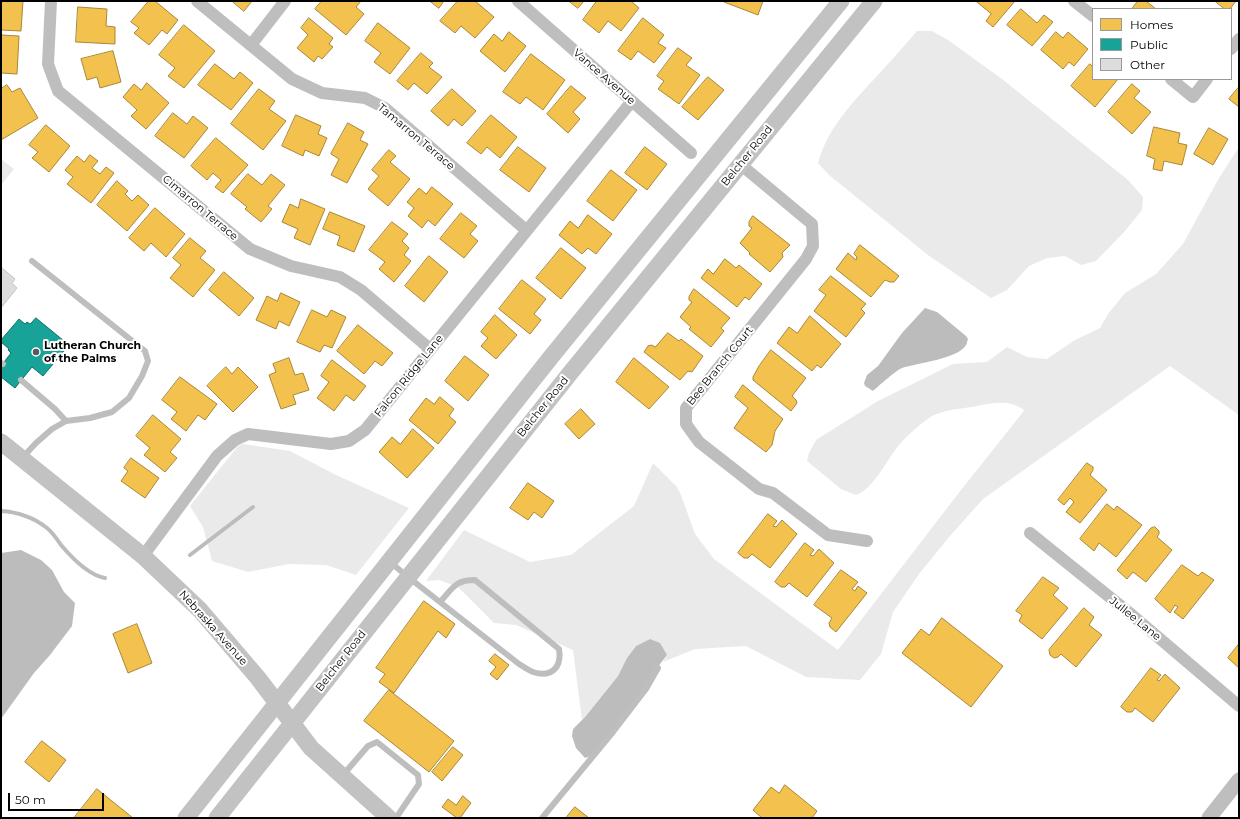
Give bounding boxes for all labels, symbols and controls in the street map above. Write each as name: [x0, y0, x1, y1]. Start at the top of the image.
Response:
legend: [1092, 8, 1232, 80]
text: Homes: [1130, 17, 1173, 32]
text: Public: [1130, 37, 1168, 52]
street label: Vance Avenue: [570, 46, 638, 108]
text: Other: [1130, 57, 1165, 72]
street label: Tamarron Terrace: [375, 101, 457, 173]
street label: Belcher Road: [719, 123, 775, 189]
street label: Cimarron Terrace: [160, 173, 240, 243]
street label: Bee Branch Court: [684, 324, 756, 408]
street label: Falcon Ridge Lane: [372, 332, 446, 420]
place label: Lutheran Church of the Palms: [44, 339, 141, 365]
marker: Lutheran Church of the Palms: [31, 347, 41, 357]
street label: Belcher Road: [515, 374, 571, 440]
street label: Nebraska Avenue: [176, 588, 250, 668]
street label: Jullee Lane: [1107, 594, 1163, 644]
street label: Belcher Road: [313, 628, 369, 694]
scale bar: [10, 785, 106, 811]
text: 50 m: [15, 792, 46, 807]

